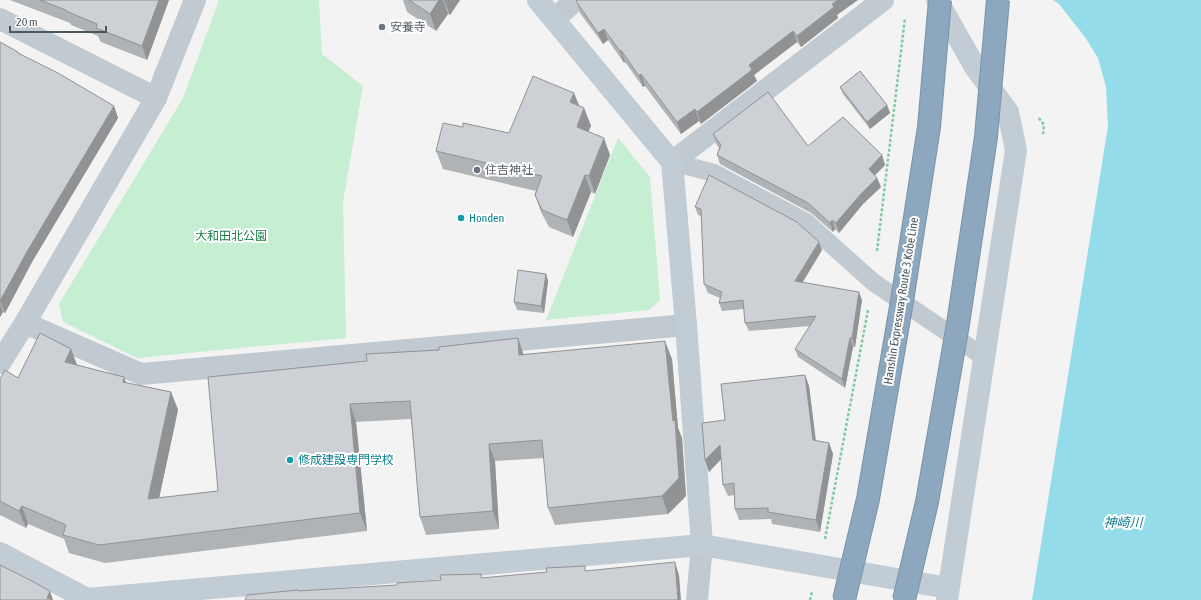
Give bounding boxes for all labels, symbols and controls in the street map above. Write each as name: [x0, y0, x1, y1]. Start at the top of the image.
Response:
scale bar: [10, 8, 106, 34]
text: 20 m: [16, 15, 38, 29]
place label: 安養寺: [390, 20, 426, 34]
marker: 安養寺: [377, 22, 387, 32]
place label: 住吉神社: [485, 163, 533, 177]
marker: 住吉神社: [472, 165, 482, 175]
place label: Honden: [469, 211, 504, 225]
marker: Honden: [456, 213, 466, 223]
street label: Hanshin Expressway Route 3 Kobe Line: [881, 217, 921, 385]
park label: 大和田北公園: [195, 229, 267, 243]
place label: 修成建設専門学校: [298, 453, 394, 467]
marker: 修成建設専門学校: [285, 455, 295, 465]
water label: 神崎川: [1103, 515, 1144, 530]

